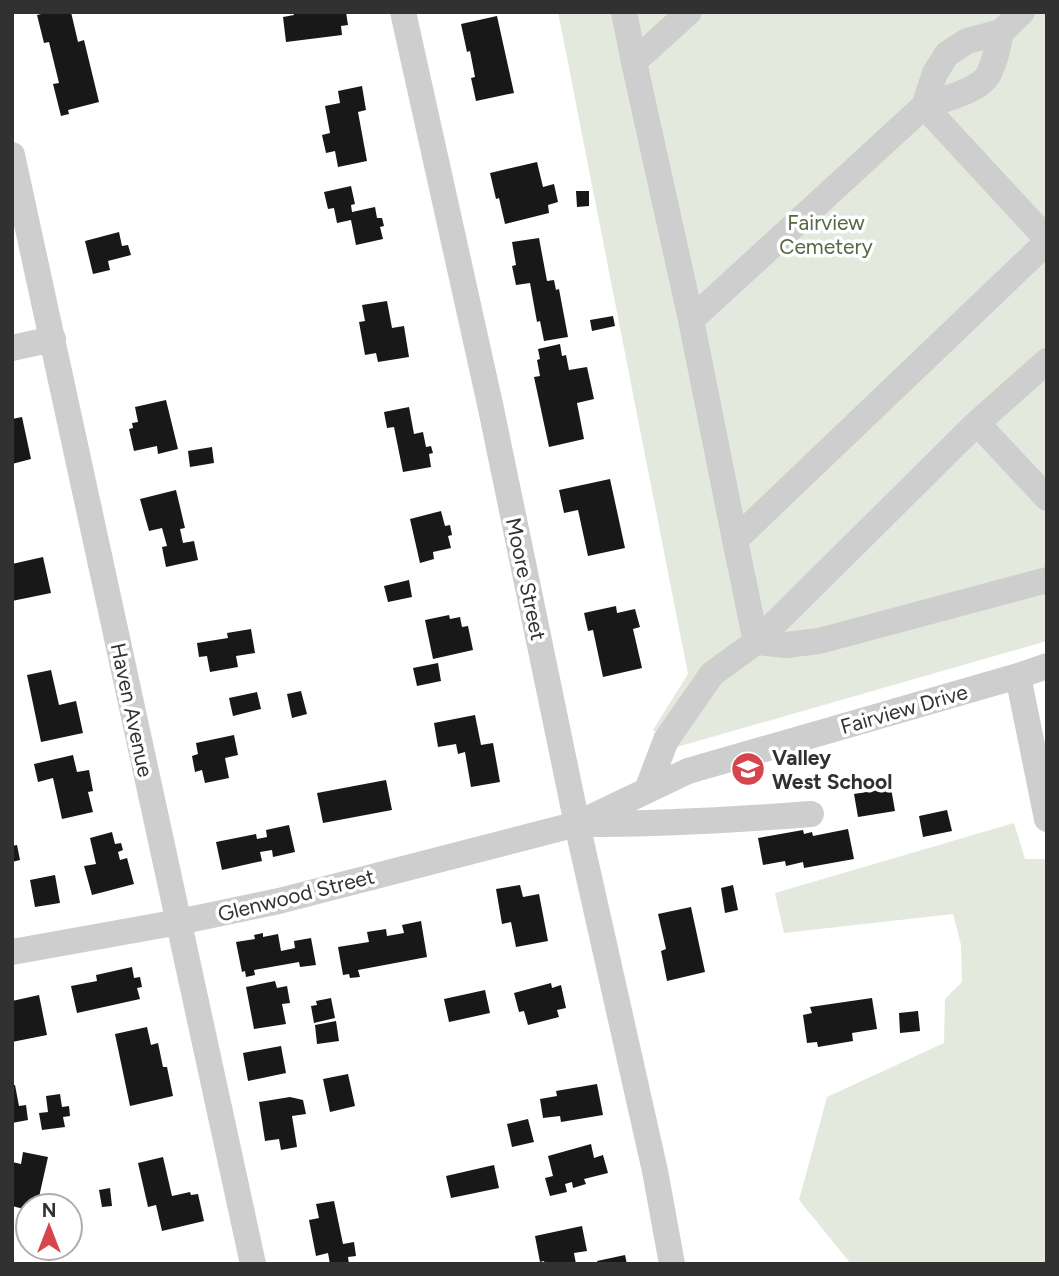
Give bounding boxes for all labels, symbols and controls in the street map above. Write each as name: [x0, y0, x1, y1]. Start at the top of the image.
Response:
park label: Fairview Cemetery: [779, 210, 873, 259]
street label: Moore Street: [501, 515, 551, 643]
street label: Haven Avenue: [106, 641, 158, 779]
street label: Fairview Drive: [838, 679, 970, 739]
place label: Valley West School: [772, 745, 892, 794]
school or university icon: Valley West School: [729, 750, 767, 788]
street label: Glenwood Street: [215, 863, 377, 927]
north arrow: [14, 1192, 84, 1262]
text: N: [42, 1199, 56, 1222]

